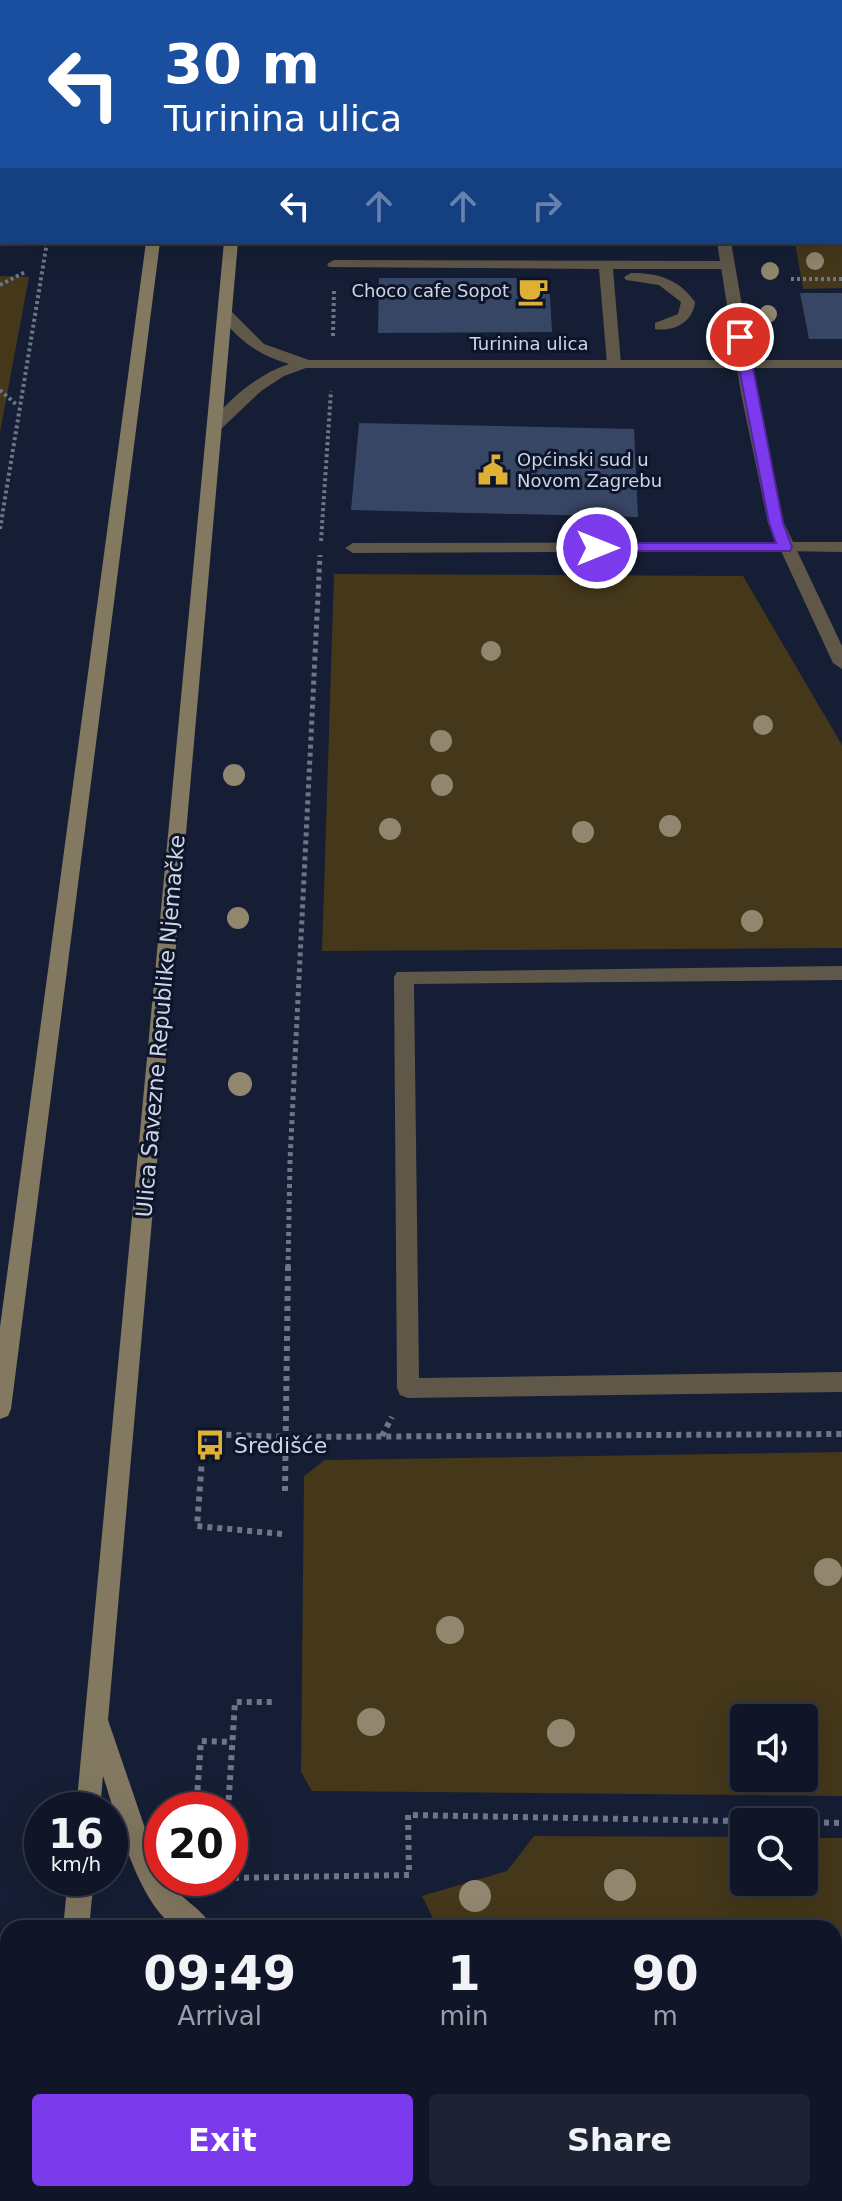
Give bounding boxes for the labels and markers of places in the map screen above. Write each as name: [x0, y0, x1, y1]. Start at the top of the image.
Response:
cafe icon: Choco cafe Sopot: [516, 274, 550, 308]
place label: Choco cafe Sopot: [351, 280, 509, 301]
pin: [706, 303, 774, 371]
place label: Općinski sud u Novom Zagrebu: [517, 449, 662, 491]
public building icon: Općinski sud u Novom Zagrebu: [476, 453, 510, 487]
bus stop icon: Središće: [193, 1428, 227, 1462]
place label: Središće: [234, 1433, 327, 1458]

